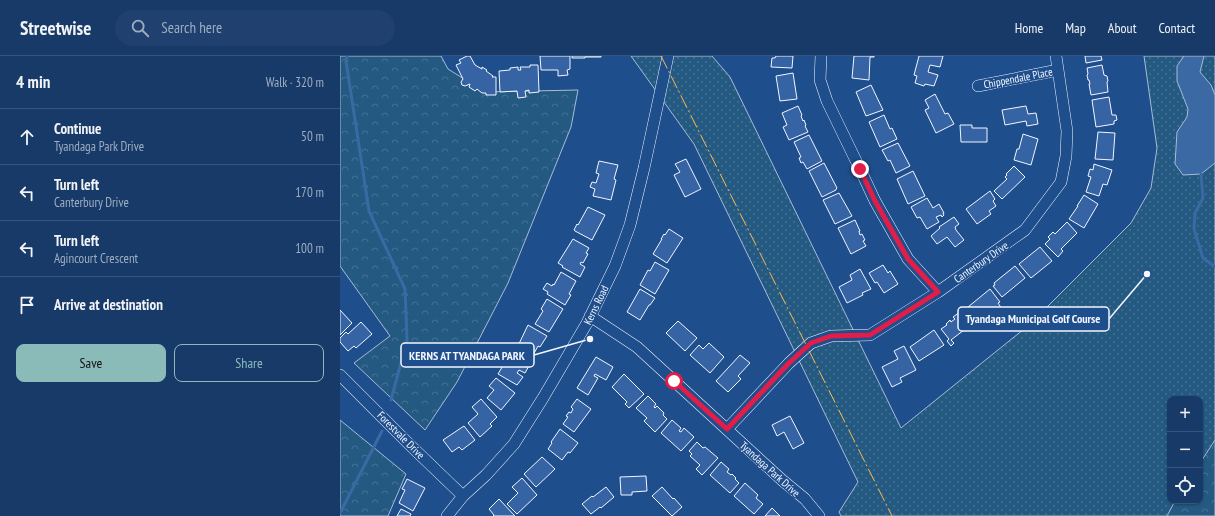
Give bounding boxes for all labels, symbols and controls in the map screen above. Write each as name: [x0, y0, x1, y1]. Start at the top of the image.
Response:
search box: [115, 10, 395, 46]
text: Streetwise: [20, 16, 91, 40]
icon: search: [129, 17, 151, 39]
text: Search here: [161, 18, 222, 37]
text: Home: [1015, 19, 1043, 37]
text: Map: [1065, 19, 1086, 37]
text: About: [1108, 19, 1137, 37]
text: Contact: [1159, 19, 1195, 37]
street label: Chippendale Place: [982, 64, 1054, 92]
text: 4 min: [16, 71, 50, 93]
text: Walk · 320 m: [266, 74, 324, 91]
text: Continue: [54, 119, 101, 138]
icon: ahead: [16, 126, 38, 148]
text: 50 m: [301, 128, 324, 145]
text: Tyandaga Park Drive: [54, 138, 144, 155]
route end: [851, 160, 869, 178]
text: Turn left: [54, 175, 99, 194]
icon: left: [16, 182, 38, 204]
text: 170 m: [295, 184, 324, 201]
text: Canterbury Drive: [54, 194, 129, 211]
text: Turn left: [54, 231, 99, 250]
icon: left: [16, 238, 38, 260]
street label: Canterbury Drive: [951, 238, 1011, 286]
text: 100 m: [295, 240, 324, 257]
text: Agincourt Crescent: [54, 250, 138, 267]
street label: Kerns Road: [580, 283, 612, 327]
icon: arrive: [16, 294, 38, 316]
text: Arrive at destination: [54, 295, 163, 314]
callout: Tyandaga Municipal Golf Course: [958, 307, 1109, 331]
text: Tyandaga Municipal Golf Course: [966, 311, 1100, 326]
callout: KERNS AT TYANDAGA PARK: [401, 343, 534, 367]
button: Save: [16, 344, 166, 382]
button: Share: [174, 344, 324, 382]
text: KERNS AT TYANDAGA PARK: [409, 348, 526, 363]
route start: [665, 372, 683, 390]
map controls: [1167, 396, 1203, 504]
button: +: [1167, 396, 1203, 432]
street label: Forestvale Drive: [374, 408, 428, 462]
button: −: [1167, 432, 1203, 468]
street label: Tyandaga Park Drive: [737, 438, 803, 500]
button: locate: [1167, 468, 1203, 504]

